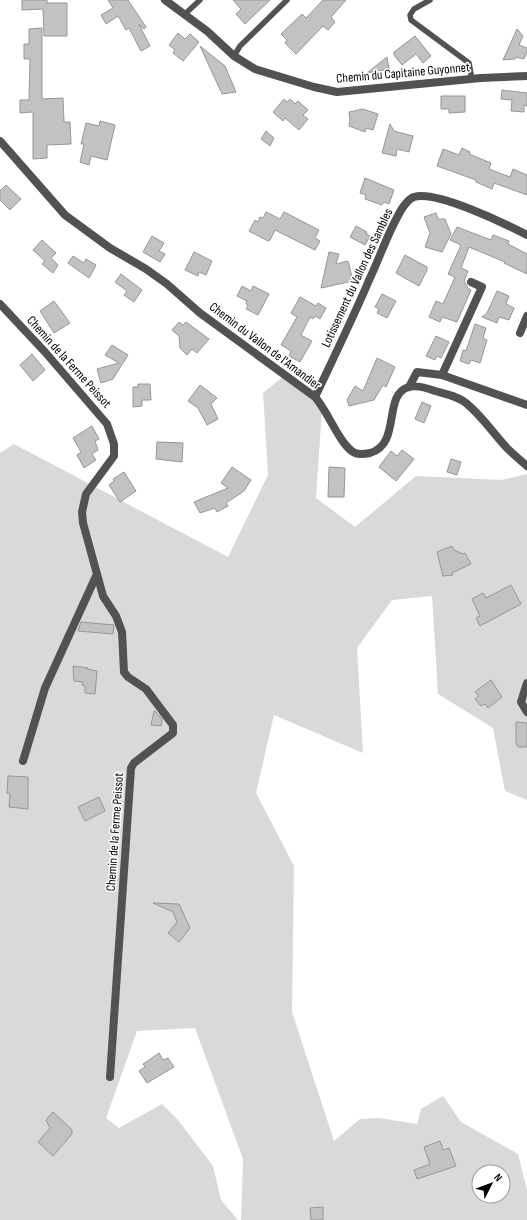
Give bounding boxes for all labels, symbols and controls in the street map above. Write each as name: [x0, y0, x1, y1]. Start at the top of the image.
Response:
street label: Chemin du Capitaine Guyonnet: [336, 59, 470, 87]
street label: Lotissement du Vallon des Sambles: [318, 206, 396, 350]
street label: Chemin du Vallon de l'Amandier: [206, 299, 324, 393]
street label: Chemin de la Ferme Peissot: [23, 313, 115, 411]
street label: Chemin de la Ferme Peissot: [103, 772, 127, 892]
north arrow: [471, 1164, 511, 1204]
text: N: [491, 1171, 505, 1184]

